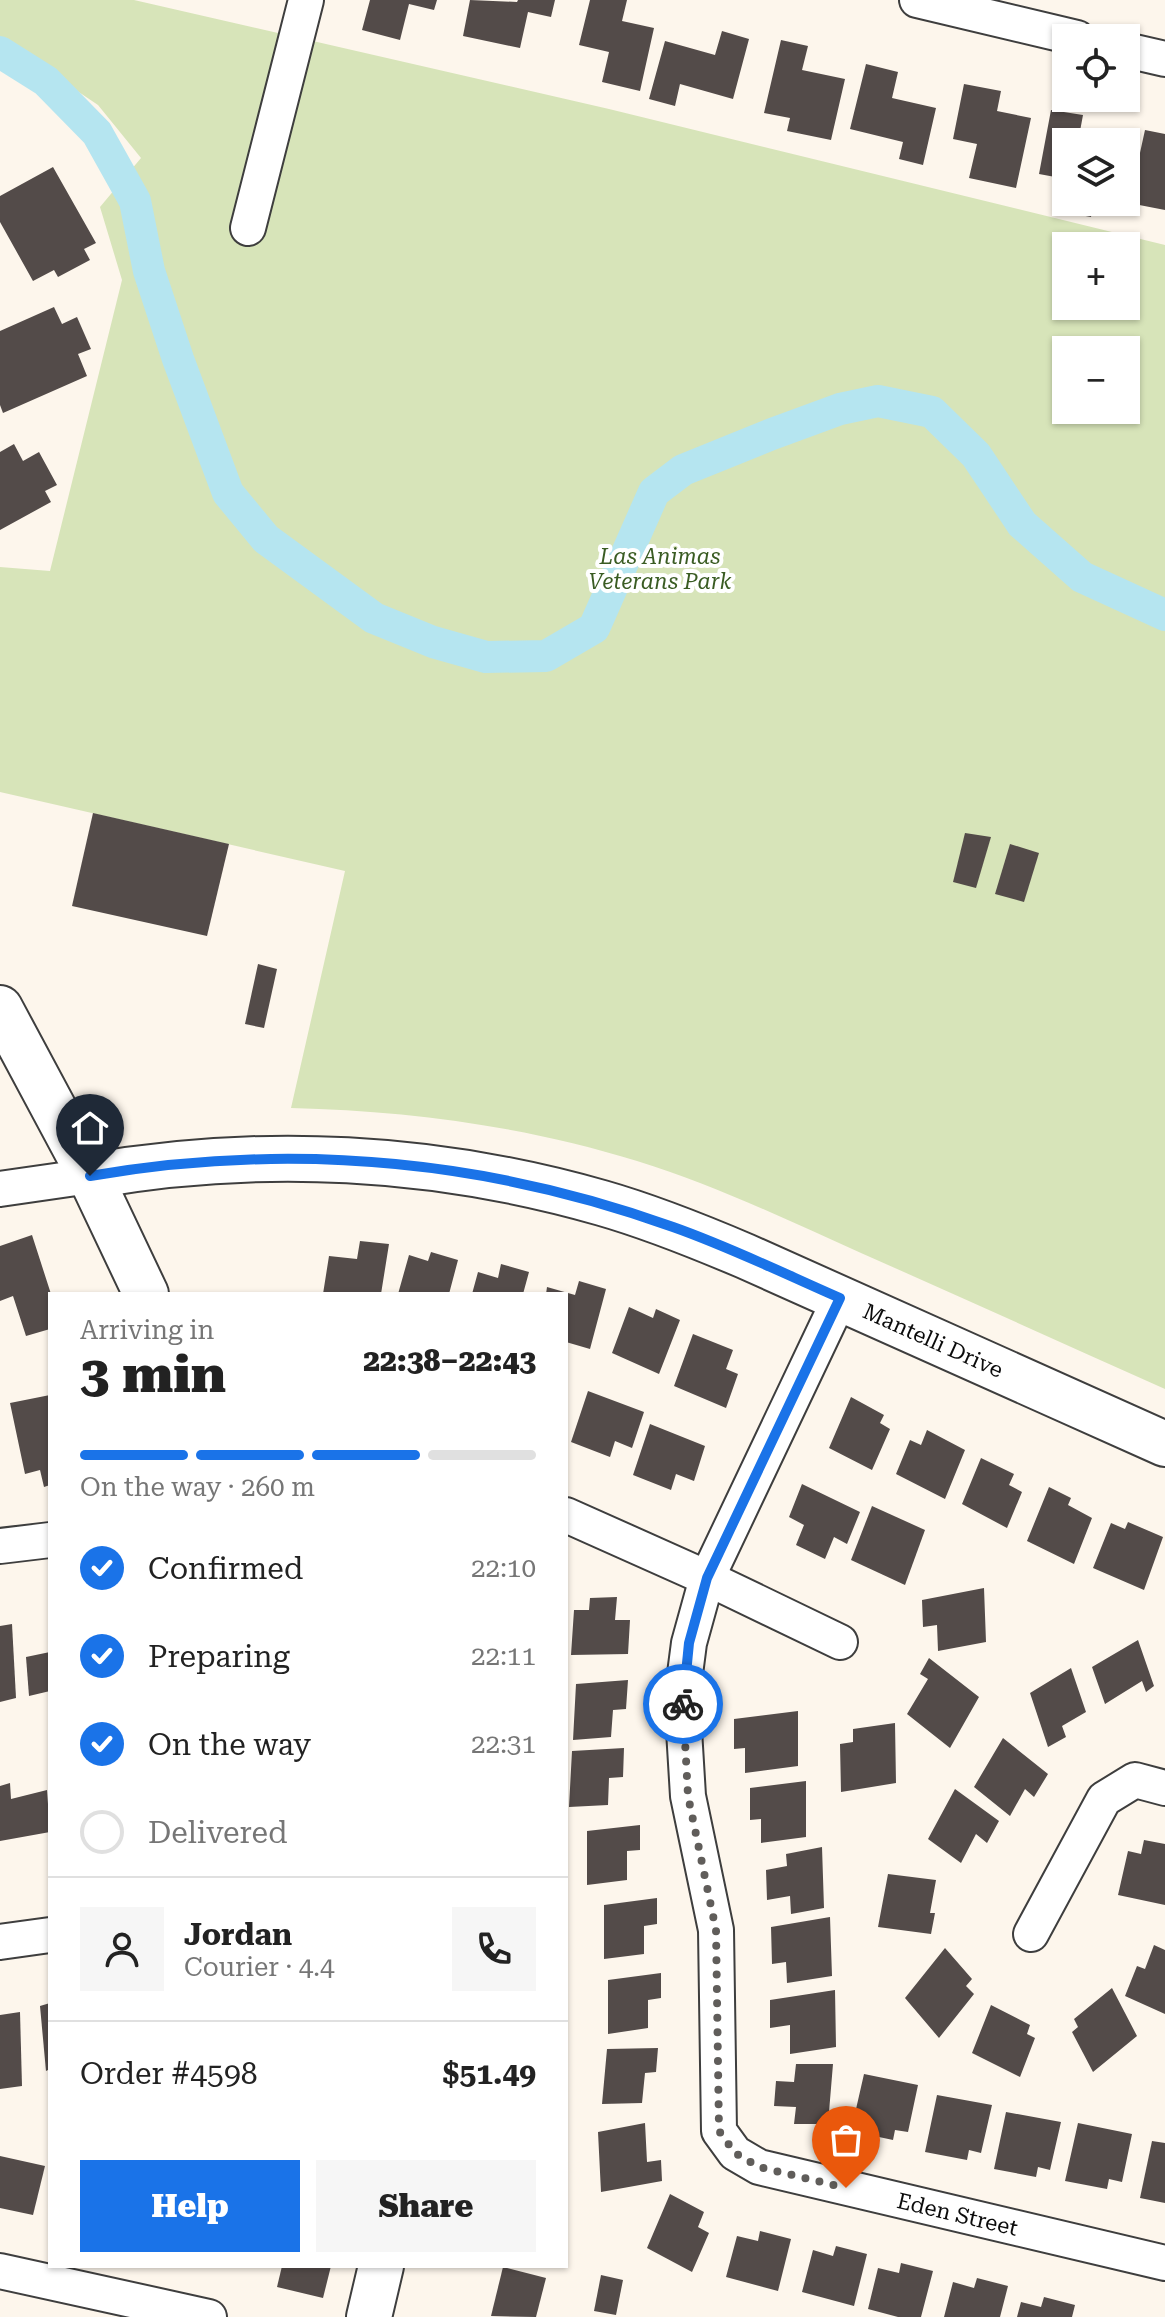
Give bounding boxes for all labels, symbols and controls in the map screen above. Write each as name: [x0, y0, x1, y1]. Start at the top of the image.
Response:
map controls: [1052, 24, 1140, 424]
button: locate: [1052, 24, 1140, 112]
button: layers: [1052, 128, 1140, 216]
button: +: [1052, 232, 1140, 320]
button: −: [1052, 336, 1140, 424]
park label: Las Animas Veterans Park: [589, 544, 732, 594]
pin: [56, 1094, 124, 1176]
icon: home: [68, 1106, 112, 1150]
street label: Mantelli Drive: [859, 1298, 1007, 1382]
text: Arriving in: [80, 1315, 214, 1345]
text: 22:38–22:43: [363, 1343, 536, 1378]
text: 3 min: [80, 1344, 226, 1405]
text: On the way · 260 m: [80, 1472, 315, 1502]
icon: check: [80, 1546, 124, 1590]
text: Confirmed: [148, 1551, 303, 1586]
text: 22:10: [471, 1553, 536, 1583]
icon: check: [80, 1634, 124, 1678]
text: Preparing: [148, 1639, 290, 1674]
text: 22:11: [471, 1641, 536, 1671]
courier: [643, 1664, 723, 1744]
icon: bike: [661, 1682, 705, 1726]
icon: check: [80, 1722, 124, 1766]
text: On the way: [148, 1727, 311, 1762]
text: 22:31: [471, 1729, 536, 1759]
text: Delivered: [148, 1815, 287, 1850]
button: person: [80, 1907, 164, 1991]
button: phone: [452, 1907, 536, 1991]
text: Jordan: [184, 1917, 292, 1952]
text: Courier · 4.4: [184, 1952, 334, 1982]
text: Order #4598: [80, 2056, 258, 2091]
text: $51.49: [443, 2056, 536, 2091]
pin: [812, 2106, 880, 2188]
icon: bag: [824, 2118, 868, 2162]
button: Help: [80, 2160, 300, 2252]
button: Share: [316, 2160, 536, 2252]
street label: Eden Street: [895, 2188, 1020, 2240]

